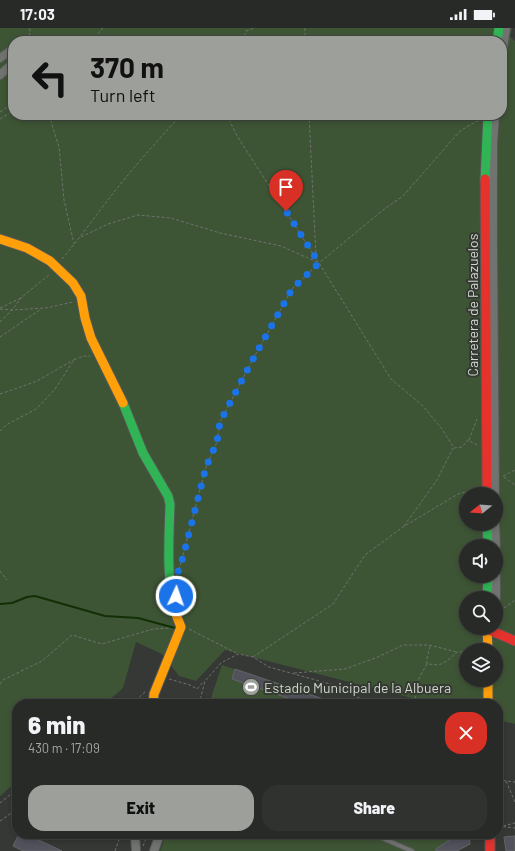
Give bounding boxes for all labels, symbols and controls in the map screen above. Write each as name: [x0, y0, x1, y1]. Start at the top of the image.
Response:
text: 17:03: [20, 5, 55, 23]
text: 370 m: [90, 50, 164, 84]
icon: left: [24, 52, 76, 104]
text: Turn left: [90, 84, 156, 106]
pin: [269, 170, 303, 211]
icon: arrive: [275, 176, 297, 198]
street label: Carretera de Palazuelos: [464, 233, 481, 376]
north arrow: [459, 487, 503, 531]
map controls: [459, 487, 503, 687]
button: sound: [459, 539, 503, 583]
position arrow: [155, 575, 197, 617]
button: search: [459, 591, 503, 635]
button: layers: [459, 643, 503, 687]
sports icon: Estadio Municipal de la Albuera: [241, 677, 261, 697]
place label: Estadio Municipal de la Albuera: [264, 679, 451, 696]
text: 6 min: [28, 710, 85, 739]
button: close: [445, 712, 487, 754]
text: 430 m · 17:09: [28, 740, 100, 756]
button: Exit: [28, 785, 254, 831]
button: Share: [262, 785, 487, 831]

